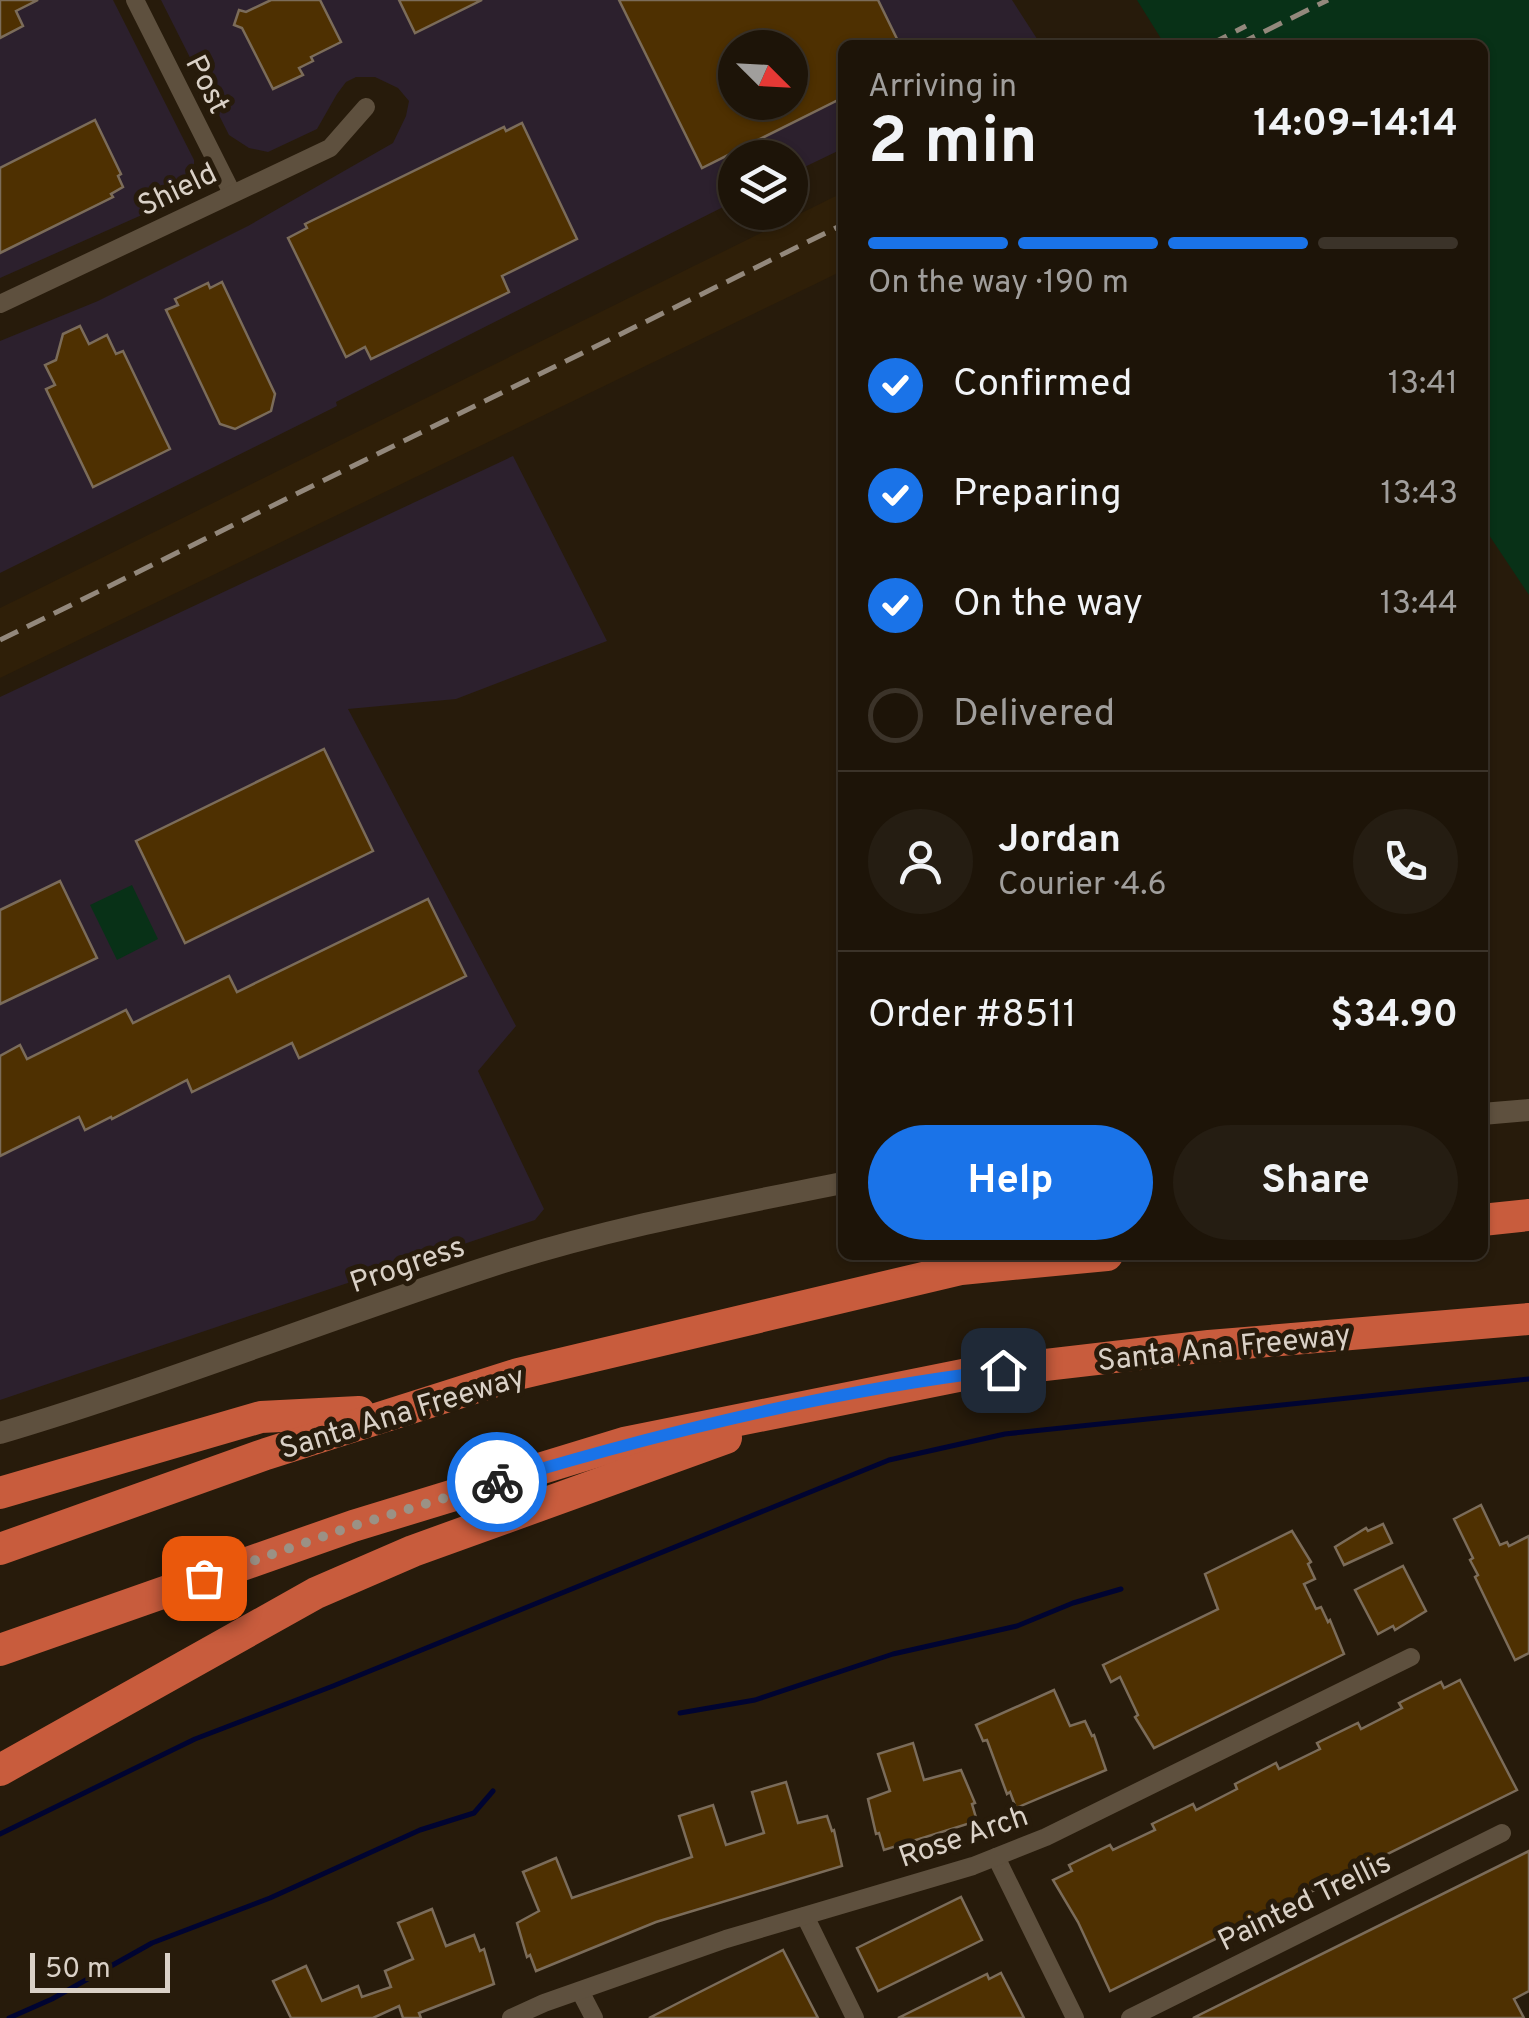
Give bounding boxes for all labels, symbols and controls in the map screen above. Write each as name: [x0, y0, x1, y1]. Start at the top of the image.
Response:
north arrow: [718, 30, 808, 120]
map controls: [718, 30, 808, 230]
street label: Post: [176, 50, 236, 121]
text: Arriving in: [868, 68, 1017, 108]
text: 14:09–14:14: [1253, 101, 1458, 150]
text: 2 min: [868, 104, 1038, 186]
button: layers: [718, 140, 808, 230]
street label: Shield: [133, 156, 224, 226]
text: On the way · 190 m: [868, 264, 1129, 304]
icon: check: [868, 358, 923, 413]
text: Confirmed: [953, 361, 1132, 410]
text: 13:41: [1388, 365, 1458, 405]
icon: check: [868, 468, 923, 523]
text: Preparing: [953, 471, 1122, 520]
text: 13:43: [1380, 475, 1458, 515]
icon: check: [868, 578, 923, 633]
text: On the way: [953, 581, 1143, 630]
text: 13:44: [1380, 585, 1458, 625]
text: Delivered: [953, 691, 1115, 740]
button: person: [868, 809, 973, 914]
button: phone: [1353, 809, 1458, 914]
text: Jordan: [998, 817, 1121, 866]
text: Courier · 4.6: [998, 866, 1167, 906]
text: Order #8511: [868, 992, 1077, 1041]
text: $34.90: [1330, 992, 1458, 1041]
button: Help: [868, 1125, 1153, 1240]
button: Share: [1173, 1125, 1458, 1240]
street label: Progress: [346, 1229, 470, 1303]
street label: Santa Ana Freeway: [1096, 1318, 1353, 1381]
pin: [961, 1328, 1046, 1413]
icon: home: [976, 1343, 1031, 1398]
street label: Santa Ana Freeway: [276, 1360, 530, 1469]
courier: [447, 1432, 547, 1532]
icon: bike: [470, 1455, 525, 1510]
pin: [162, 1536, 247, 1621]
icon: bag: [177, 1551, 232, 1606]
street label: Rose Arch: [894, 1799, 1033, 1878]
street label: Painted Trellis: [1213, 1845, 1398, 1961]
scale bar: [30, 1948, 170, 1992]
text: 50 m: [45, 1952, 111, 1988]

